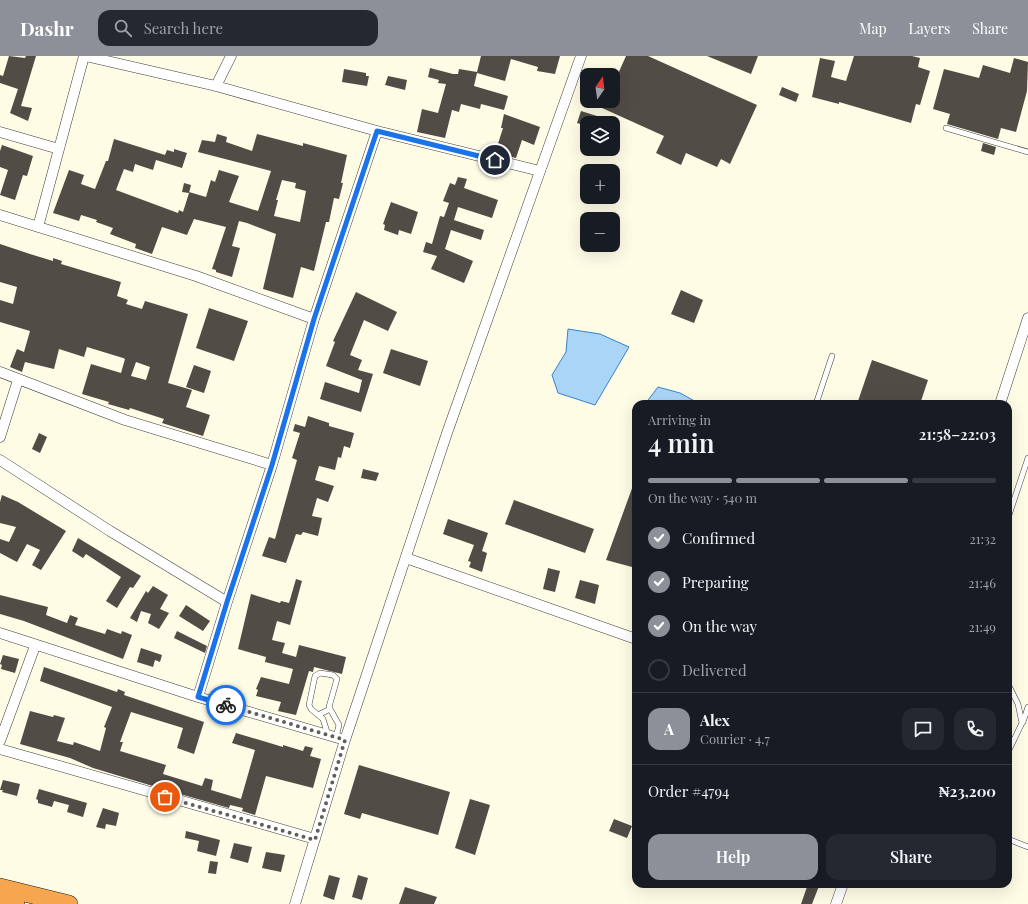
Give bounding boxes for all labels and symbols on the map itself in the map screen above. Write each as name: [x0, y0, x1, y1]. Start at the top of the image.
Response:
north arrow: [580, 68, 620, 108]
pin: [478, 143, 512, 177]
courier: [206, 685, 246, 725]
pin: [148, 780, 182, 814]

